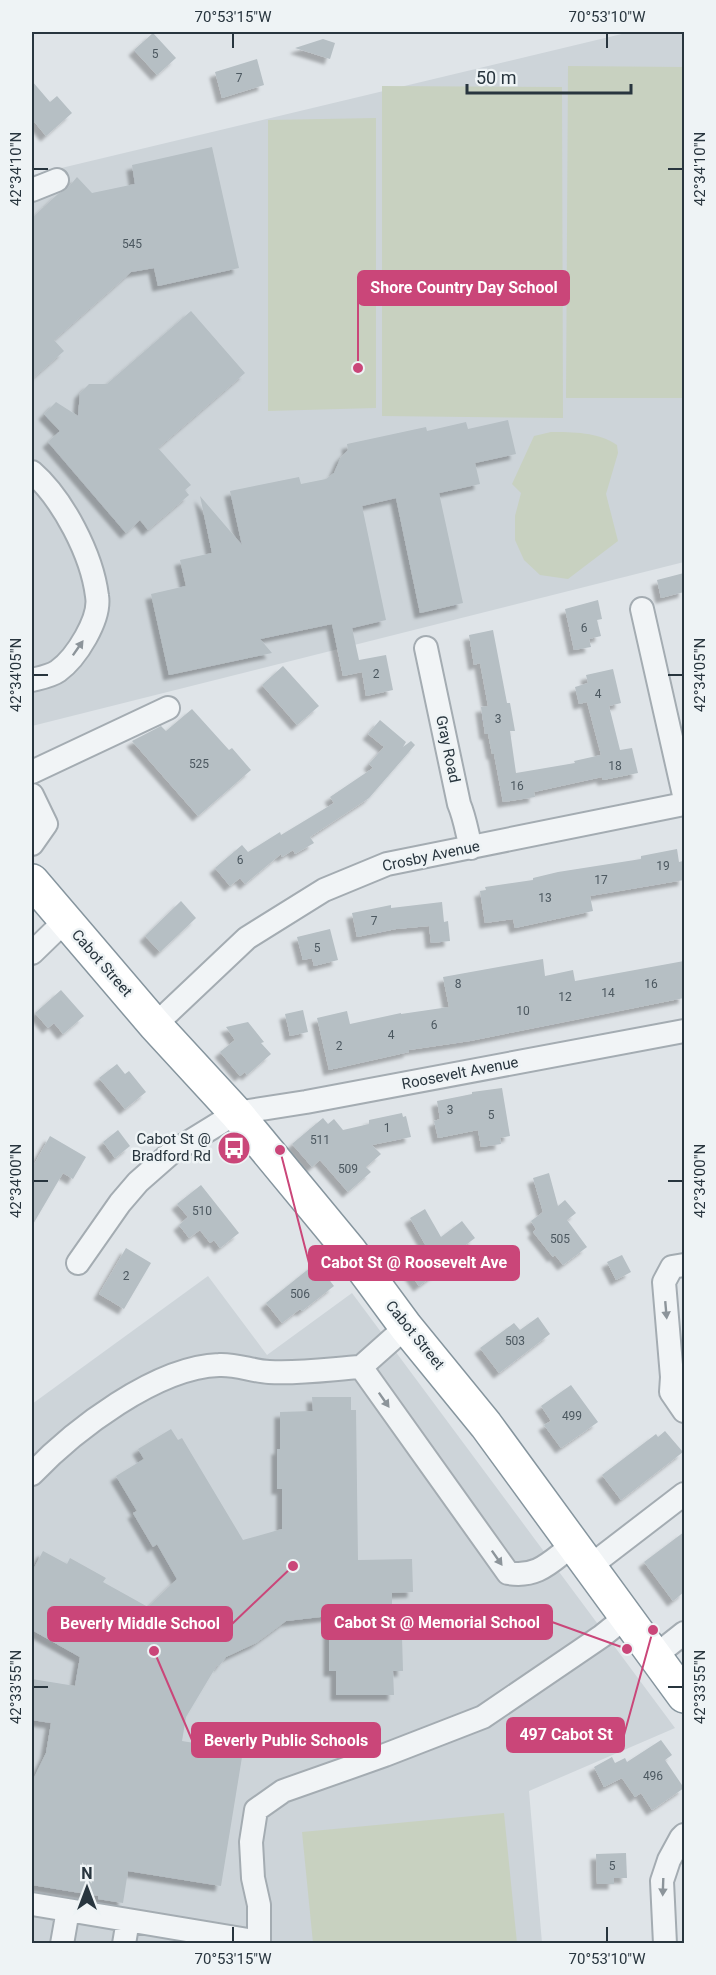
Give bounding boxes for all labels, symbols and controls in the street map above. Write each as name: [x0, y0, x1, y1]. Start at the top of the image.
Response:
text: 70°53'15"W: [195, 8, 271, 26]
text: 70°53'10"W: [569, 8, 645, 26]
house number: 5: [152, 47, 159, 61]
scale bar: [467, 57, 630, 95]
text: 50 m: [476, 67, 516, 88]
house number: 7: [236, 71, 243, 85]
text: 42°34'10"N: [7, 132, 25, 206]
text: 42°34'10"N: [691, 132, 709, 206]
house number: 545: [122, 237, 142, 251]
callout: Shore Country Day School: [358, 271, 569, 305]
text: Shore Country Day School: [370, 278, 558, 297]
house number: 6: [581, 621, 588, 635]
text: 42°34'05"N: [7, 638, 25, 712]
text: 42°34'05"N: [691, 638, 709, 712]
one-way arrow: [72, 641, 84, 657]
house number: 2: [373, 667, 380, 681]
house number: 4: [595, 687, 602, 701]
house number: 3: [495, 712, 501, 726]
street label: Gray Road: [432, 714, 464, 784]
house number: 525: [189, 757, 209, 771]
house number: 18: [608, 759, 622, 773]
house number: 16: [510, 779, 524, 793]
street label: Crosby Avenue: [381, 837, 481, 875]
house number: 6: [237, 853, 244, 867]
house number: 19: [656, 859, 670, 873]
house number: 17: [594, 873, 608, 887]
house number: 13: [538, 891, 552, 905]
house number: 7: [371, 914, 378, 928]
street label: Cabot Street: [68, 926, 136, 1000]
house number: 5: [314, 941, 321, 955]
house number: 8: [455, 977, 462, 991]
house number: 16: [644, 977, 658, 991]
house number: 14: [601, 986, 615, 1000]
house number: 12: [558, 990, 572, 1004]
house number: 10: [516, 1004, 530, 1018]
house number: 6: [431, 1018, 438, 1032]
house number: 4: [388, 1028, 395, 1042]
house number: 2: [336, 1039, 343, 1053]
street label: Roosevelt Avenue: [400, 1053, 520, 1093]
house number: 3: [447, 1103, 453, 1117]
house number: 5: [488, 1108, 495, 1122]
house number: 1: [384, 1121, 390, 1135]
place label: Cabot St @ Bradford Rd: [132, 1130, 211, 1165]
bus stop icon: Cabot St @ Bradford Rd: [216, 1130, 252, 1166]
house number: 511: [310, 1133, 330, 1147]
text: 42°34'00"N: [7, 1144, 25, 1218]
text: 42°34'00"N: [691, 1144, 709, 1218]
house number: 509: [338, 1162, 358, 1176]
house number: 510: [192, 1204, 212, 1218]
house number: 505: [550, 1232, 570, 1246]
callout: Cabot St @ Roosevelt Ave: [309, 1246, 519, 1280]
text: Cabot St @ Roosevelt Ave: [321, 1253, 508, 1272]
house number: 2: [123, 1269, 130, 1283]
house number: 506: [290, 1287, 310, 1301]
street label: Cabot Street: [382, 1297, 448, 1373]
one-way arrow: [661, 1301, 671, 1320]
house number: 503: [505, 1334, 525, 1348]
one-way arrow: [378, 1391, 390, 1407]
house number: 499: [562, 1409, 582, 1423]
one-way arrow: [491, 1550, 503, 1566]
callout: Cabot St @ Memorial School: [322, 1605, 552, 1639]
callout: Beverly Middle School: [48, 1607, 232, 1641]
text: Cabot St @ Memorial School: [334, 1613, 540, 1632]
text: Beverly Middle School: [60, 1614, 220, 1633]
text: 42°33'55"N: [7, 1650, 25, 1724]
text: 42°33'55"N: [691, 1650, 709, 1724]
callout: 497 Cabot St: [507, 1718, 624, 1752]
callout: Beverly Public Schools: [192, 1723, 380, 1757]
text: 497 Cabot St: [519, 1725, 613, 1744]
text: Beverly Public Schools: [204, 1731, 368, 1750]
house number: 496: [643, 1769, 663, 1783]
north arrow: [57, 1858, 117, 1918]
house number: 5: [609, 1859, 616, 1873]
text: N: [81, 1864, 93, 1883]
one-way arrow: [658, 1877, 668, 1896]
text: 70°53'15"W: [195, 1950, 271, 1968]
text: 70°53'10"W: [569, 1950, 645, 1968]

